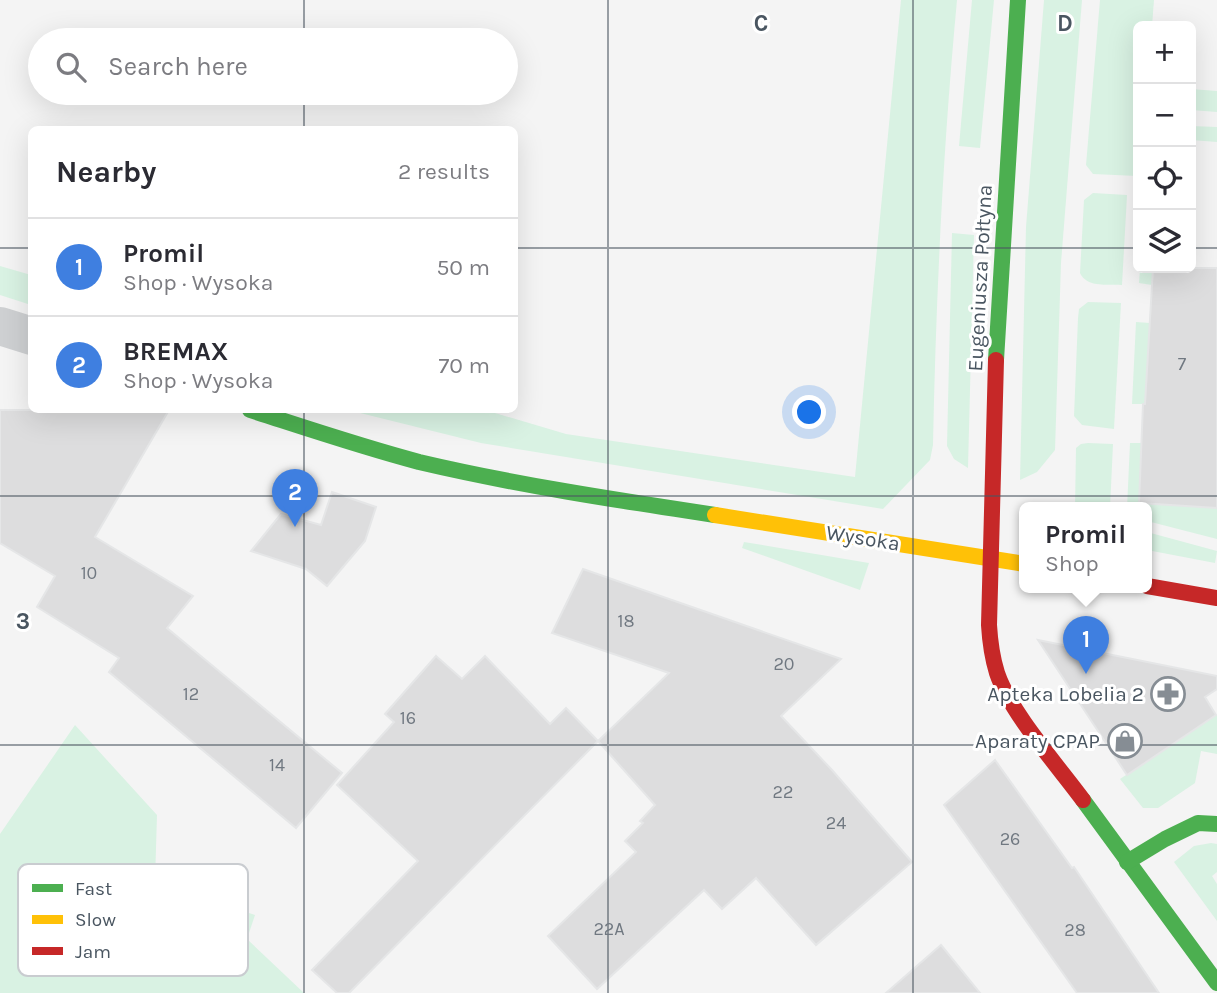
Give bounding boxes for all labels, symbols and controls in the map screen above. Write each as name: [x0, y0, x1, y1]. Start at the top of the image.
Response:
text: C: [754, 10, 768, 37]
text: D: [1057, 10, 1073, 37]
map controls: [1133, 21, 1196, 273]
button: +: [1133, 21, 1196, 84]
search box: [28, 28, 518, 105]
icon: search: [52, 48, 90, 86]
text: Search here: [108, 51, 248, 82]
button: −: [1133, 84, 1196, 147]
button: locate: [1133, 147, 1196, 210]
text: Nearby: [56, 154, 156, 190]
text: 2 results: [398, 158, 490, 185]
street label: Eugeniusza Połtyna: [963, 184, 997, 372]
button: layers: [1133, 210, 1196, 273]
text: Promil: [123, 238, 204, 269]
text: 1: [75, 254, 83, 281]
text: 50 m: [436, 254, 490, 281]
text: Shop · Wysoka: [123, 269, 273, 296]
text: BREMAX: [123, 336, 229, 367]
text: 2: [72, 352, 86, 379]
text: 70 m: [439, 352, 490, 379]
house number: 7: [1178, 353, 1187, 375]
text: Shop · Wysoka: [123, 367, 273, 394]
your location: [792, 395, 826, 429]
pin: 2: [272, 469, 318, 527]
popup: [1019, 502, 1152, 593]
text: Promil: [1045, 519, 1126, 550]
street label: Wysoka: [824, 520, 902, 556]
text: Shop: [1045, 550, 1099, 577]
house number: 10: [81, 562, 97, 584]
text: 3: [16, 608, 30, 635]
house number: 18: [617, 610, 635, 632]
pin: 1: [1063, 616, 1109, 674]
house number: 20: [773, 653, 795, 675]
pharmacy icon: Apteka Lobelia 2: [1149, 675, 1187, 713]
place label: Apteka Lobelia 2: [987, 682, 1144, 706]
house number: 12: [183, 683, 199, 705]
house number: 16: [400, 707, 416, 729]
shop icon: Aparaty CPAP: [1106, 722, 1144, 760]
place label: Aparaty CPAP: [975, 729, 1100, 753]
house number: 14: [269, 754, 285, 776]
house number: 22: [773, 781, 793, 803]
house number: 24: [826, 812, 846, 834]
house number: 26: [1000, 828, 1020, 850]
legend: [18, 864, 248, 976]
text: Fast: [75, 878, 112, 900]
text: Slow: [75, 909, 116, 931]
house number: 22A: [593, 918, 625, 940]
house number: 28: [1064, 919, 1086, 941]
text: Jam: [75, 941, 111, 963]

